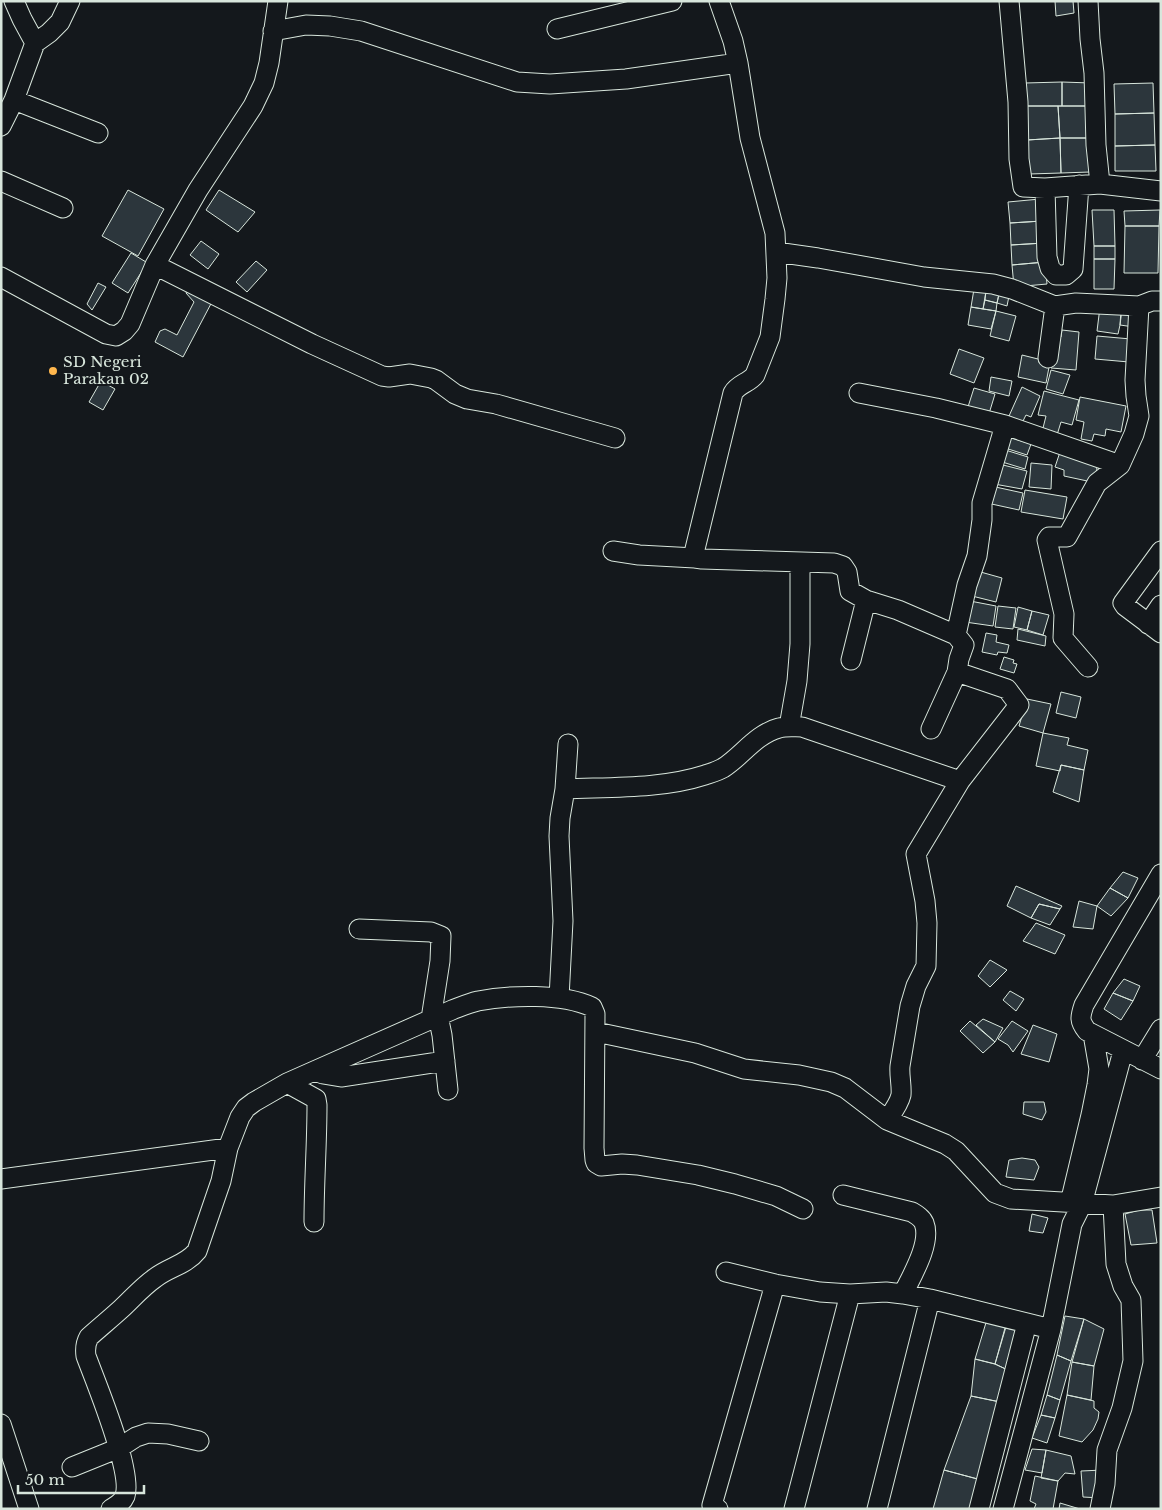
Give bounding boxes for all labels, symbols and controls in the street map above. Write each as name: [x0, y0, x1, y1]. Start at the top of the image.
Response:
place label: SD Negeri Parakan 02: [63, 352, 149, 388]
marker: SD Negeri Parakan 02: [47, 365, 59, 377]
scale bar: [18, 1462, 144, 1494]
text: 50 m: [25, 1470, 65, 1489]

